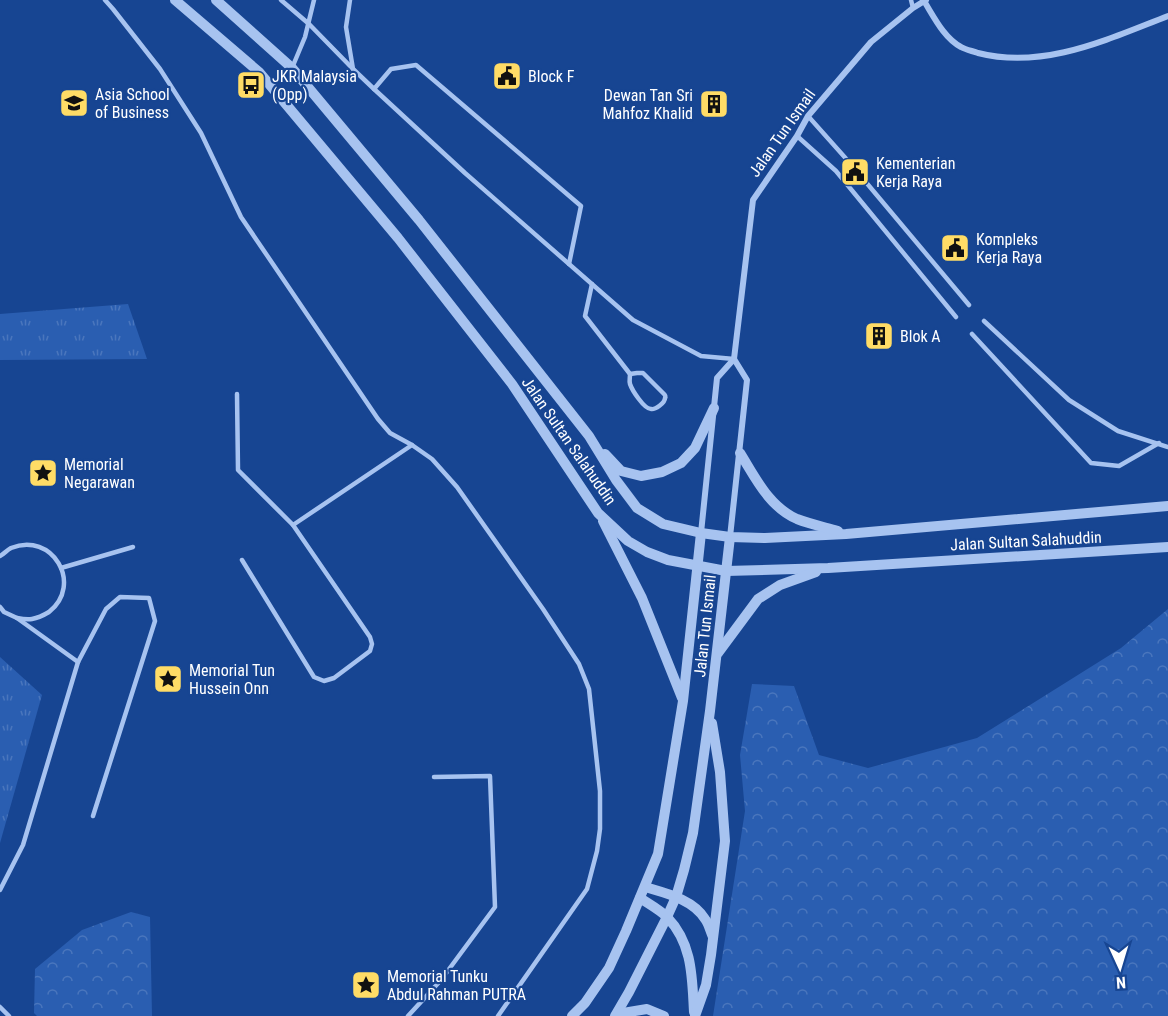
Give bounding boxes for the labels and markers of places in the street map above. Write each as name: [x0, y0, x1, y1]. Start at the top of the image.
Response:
public building icon: Block F: [491, 60, 523, 92]
place label: JKR Malaysia (Opp): [272, 67, 357, 104]
place label: Block F: [528, 67, 575, 86]
bus stop icon: JKR Malaysia (Opp): [235, 69, 267, 101]
place label: Asia School of Business: [95, 85, 170, 122]
place label: Dewan Tan Sri Mahfoz Khalid: [602, 86, 693, 123]
school or university icon: Asia School of Business: [58, 87, 90, 119]
building icon: Dewan Tan Sri Mahfoz Khalid: [698, 88, 730, 120]
place label: Kementerian Kerja Raya: [876, 154, 956, 191]
public building icon: Kementerian Kerja Raya: [839, 156, 871, 188]
place label: Kompleks Kerja Raya: [976, 230, 1042, 267]
public building icon: Kompleks Kerja Raya: [939, 232, 971, 264]
building icon: Blok A: [863, 320, 895, 352]
place label: Blok A: [900, 327, 941, 346]
place label: Memorial Negarawan: [64, 455, 135, 492]
place icon: Memorial Negarawan: [27, 457, 59, 489]
place label: Memorial Tun Hussein Onn: [189, 661, 275, 698]
place icon: Memorial Tun Hussein Onn: [152, 663, 184, 695]
place label: Memorial Tunku Abdul Rahman PUTRA: [387, 967, 526, 1004]
place icon: Memorial Tunku Abdul Rahman PUTRA: [350, 969, 382, 1001]

